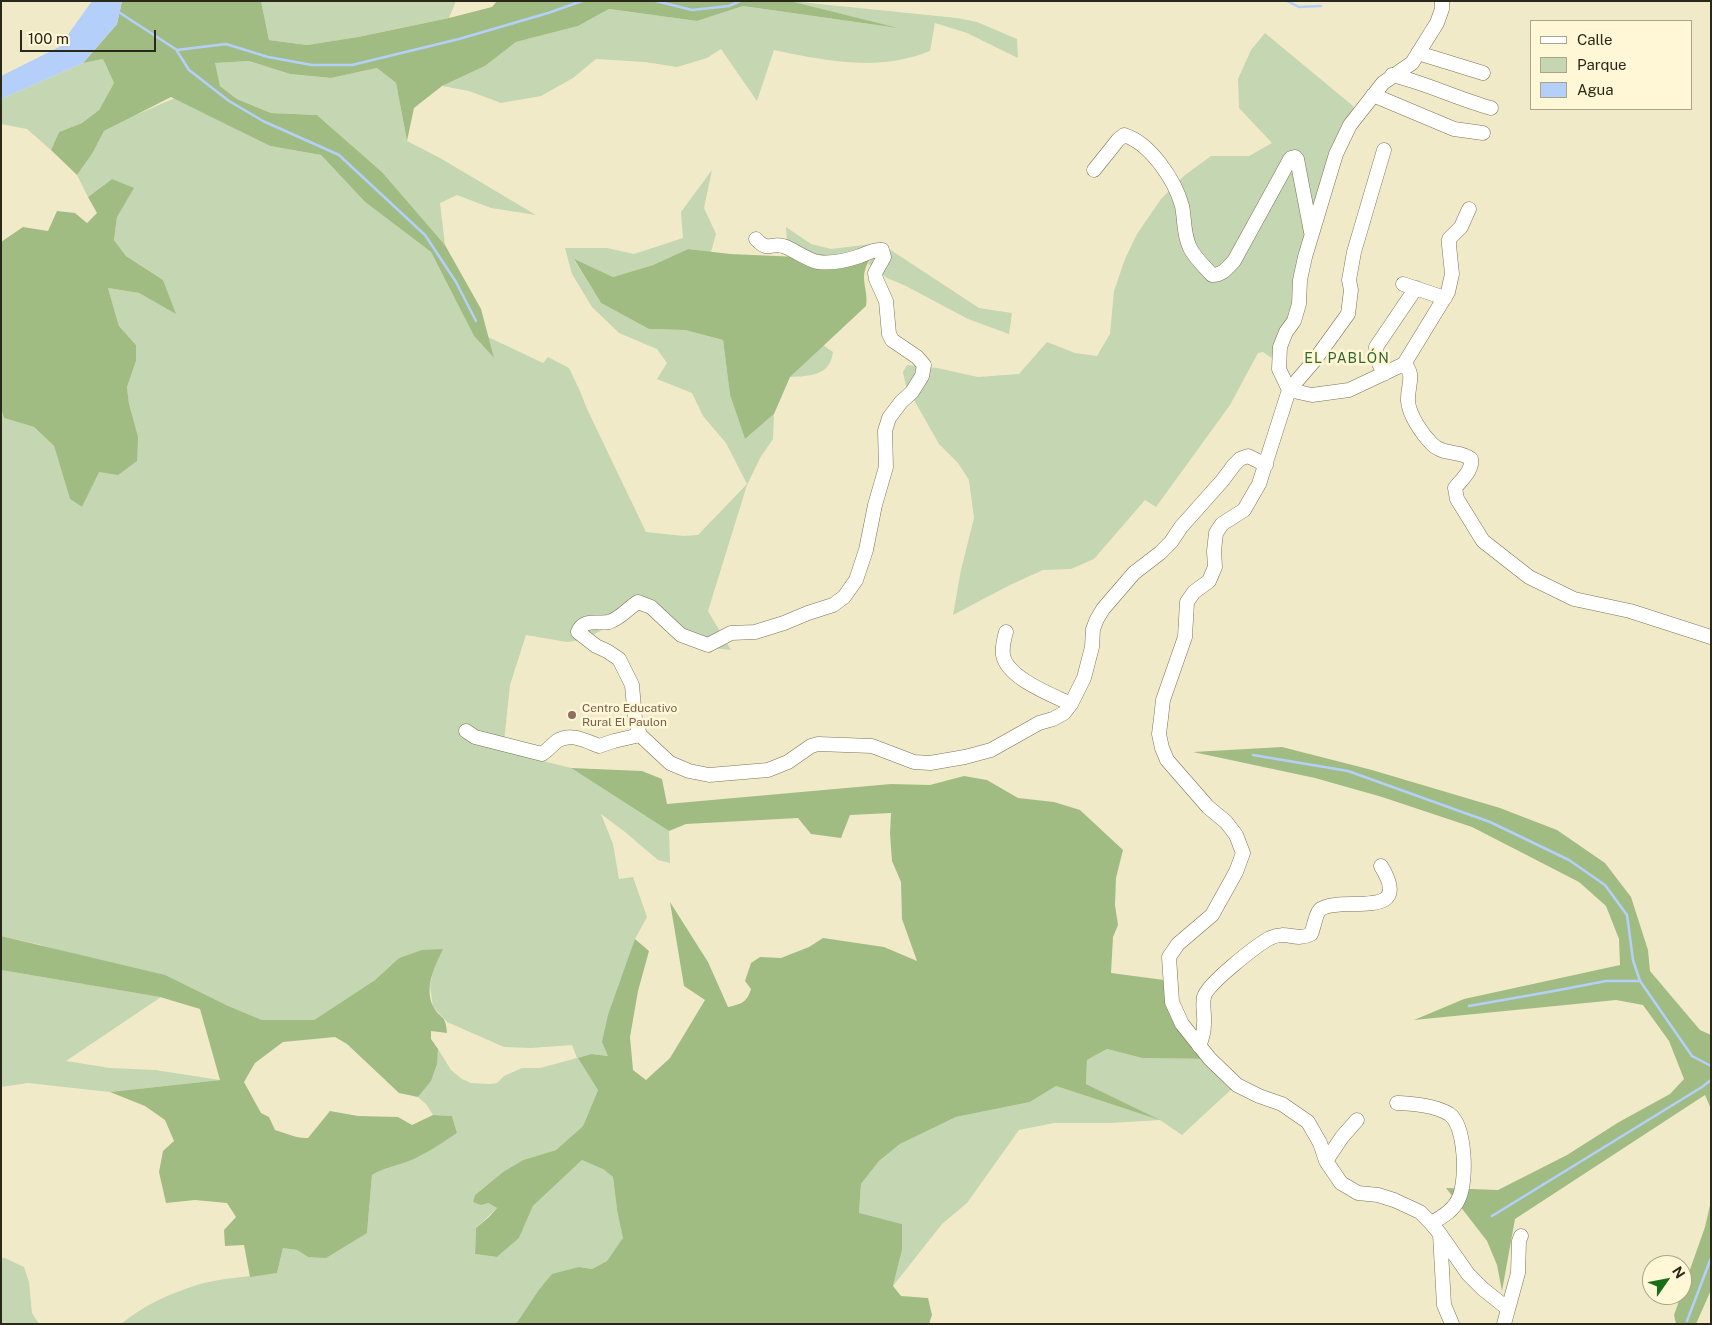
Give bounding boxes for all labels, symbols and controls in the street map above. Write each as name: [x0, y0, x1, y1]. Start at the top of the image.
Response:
scale bar: [22, 20, 159, 52]
legend: [1530, 20, 1692, 110]
text: 100 m: [28, 30, 69, 47]
text: Calle: [1577, 31, 1613, 48]
text: Parque: [1577, 56, 1627, 73]
text: Agua: [1577, 81, 1614, 98]
district label: EL PABLÓN: [1303, 351, 1391, 367]
place label: Centro Educativo Rural El Paulon: [582, 701, 677, 729]
marker: Centro Educativo Rural El Paulon: [566, 709, 578, 721]
north arrow: [1642, 1255, 1692, 1305]
text: N: [1669, 1263, 1688, 1281]

